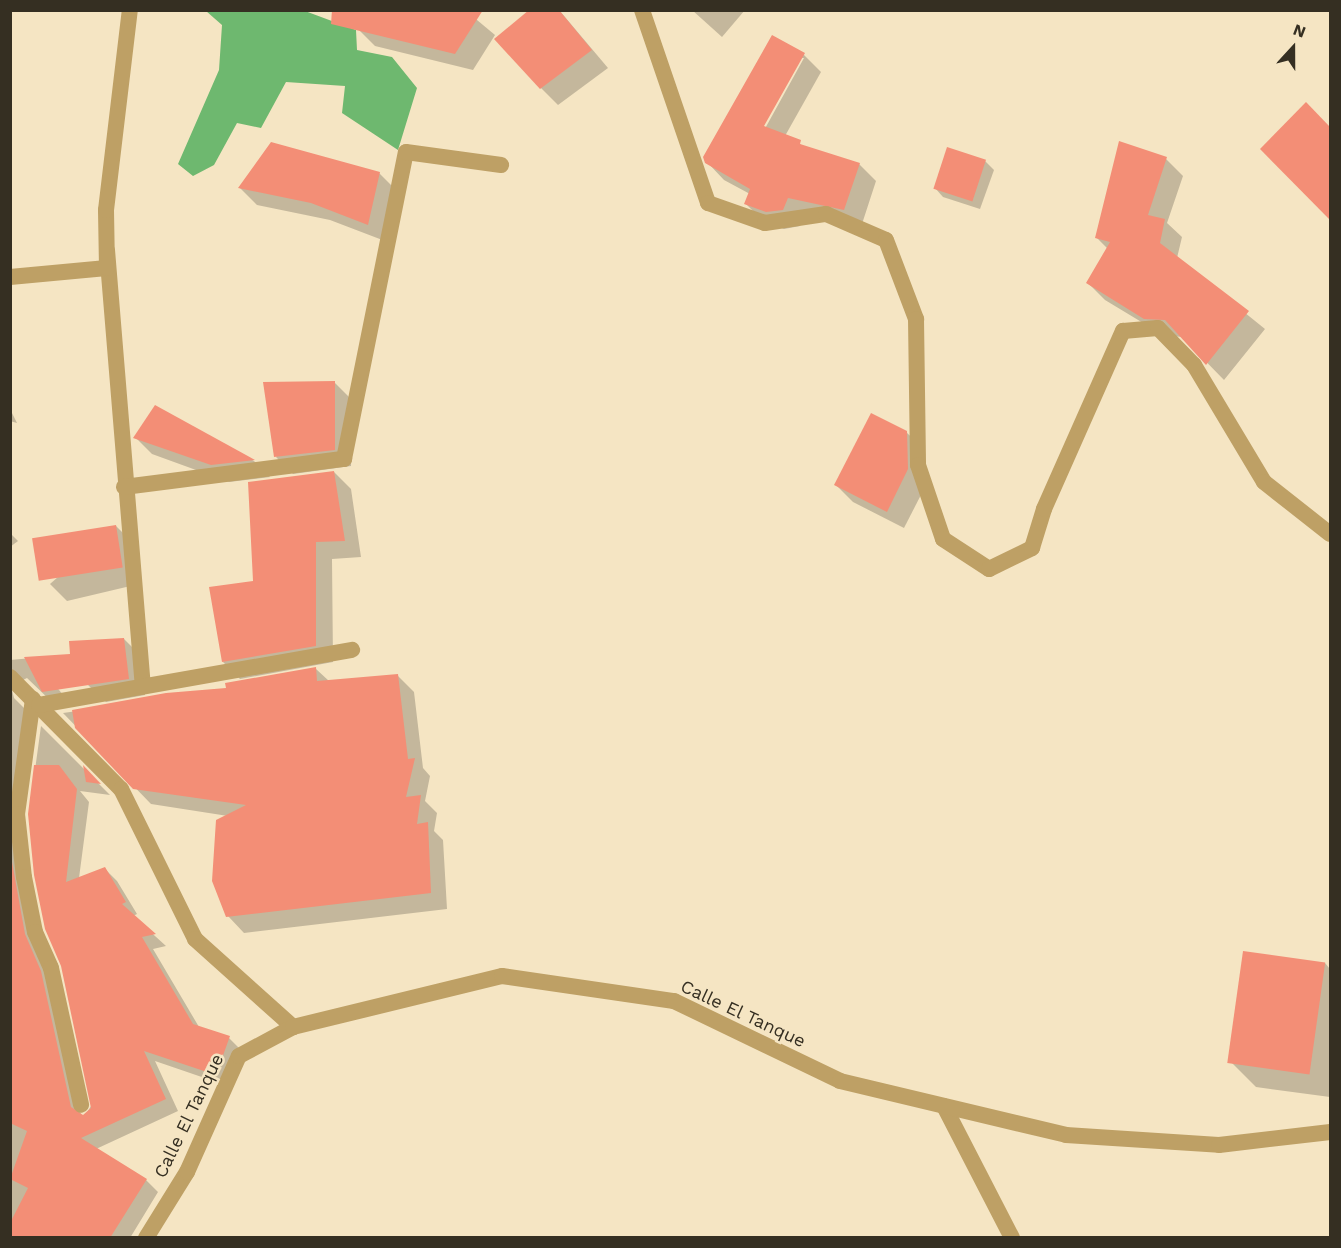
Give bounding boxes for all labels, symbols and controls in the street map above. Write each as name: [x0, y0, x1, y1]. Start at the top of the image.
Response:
north arrow: [1263, 18, 1323, 78]
text: N: [1291, 20, 1309, 42]
street label: Calle El Tanque: [677, 975, 809, 1053]
street label: Calle El Tanque: [149, 1050, 229, 1182]

